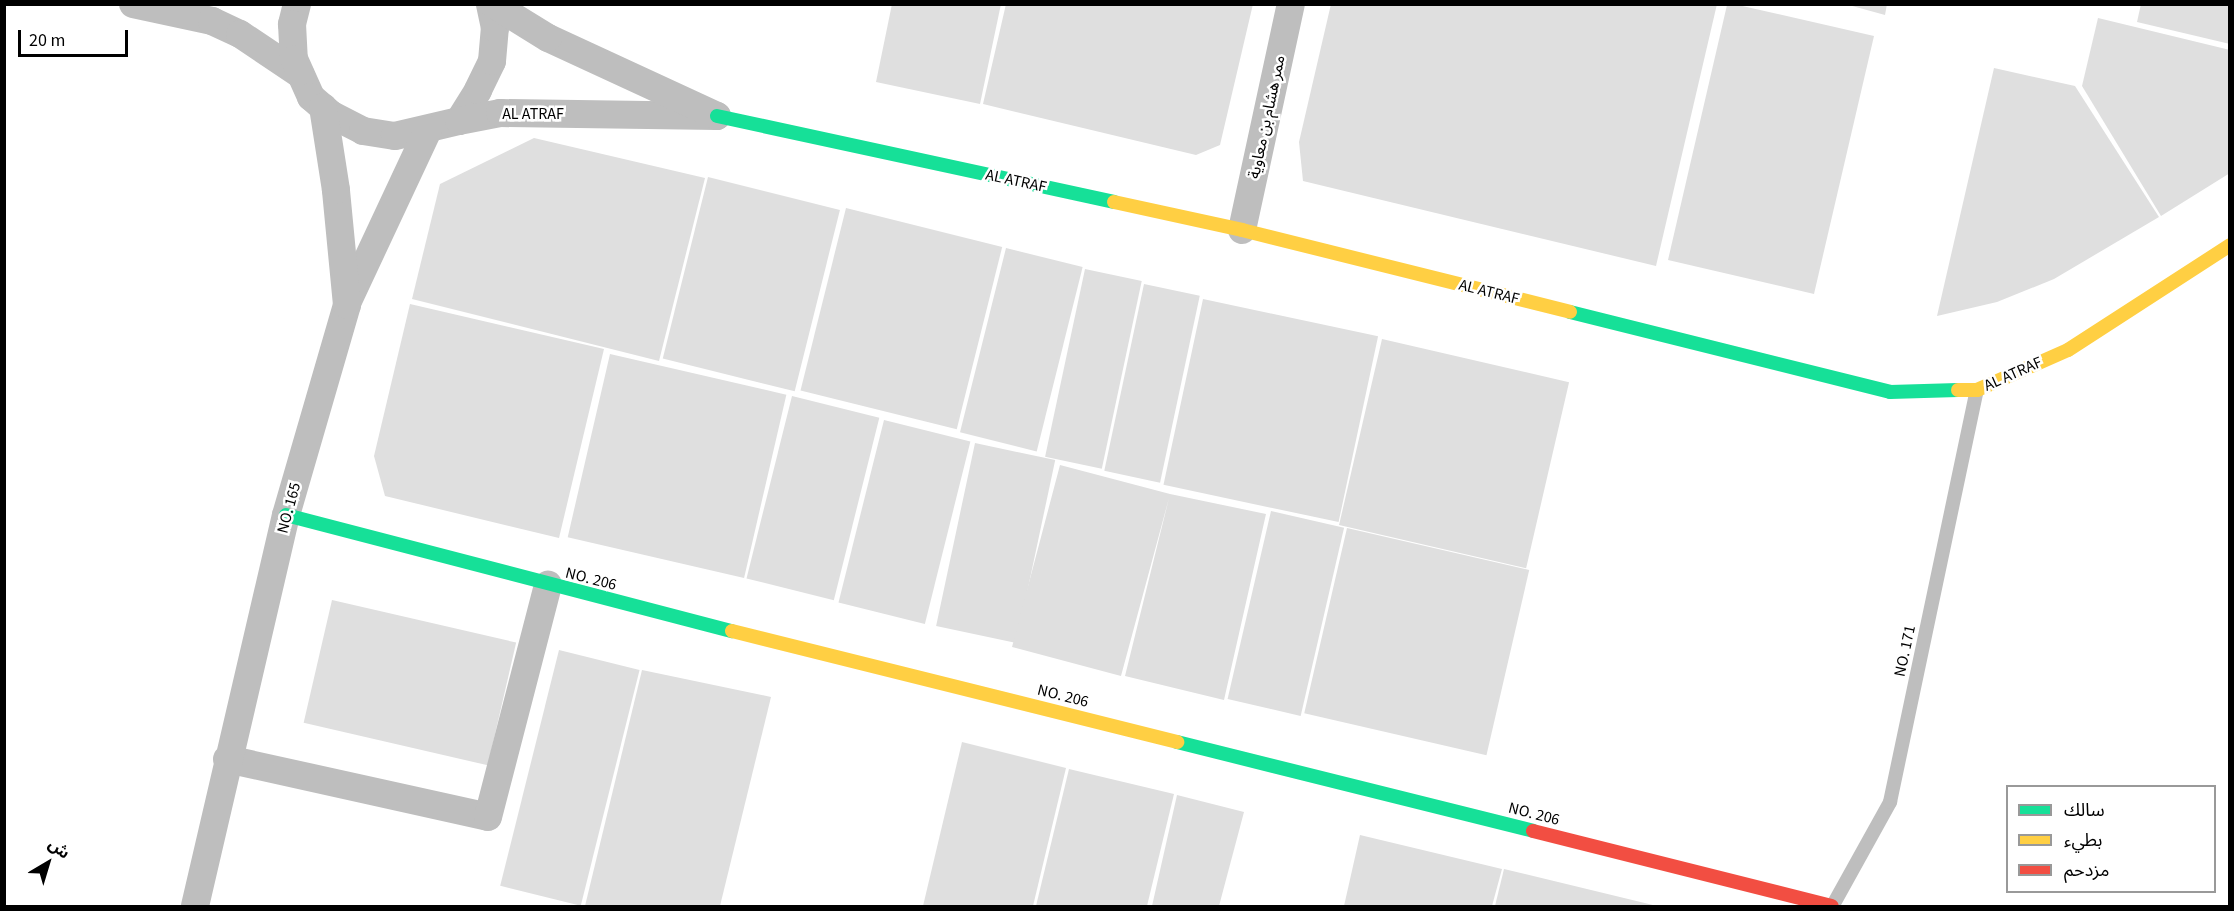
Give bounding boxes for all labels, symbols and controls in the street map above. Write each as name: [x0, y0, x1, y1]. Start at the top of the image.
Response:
scale bar: [21, 18, 130, 56]
text: 20 m: [29, 28, 65, 53]
street label: ممر هشام بن معاوية: [1245, 53, 1289, 181]
street label: AL ATRAF: [502, 104, 564, 124]
street label: AL ATRAF: [984, 165, 1048, 197]
street label: AL ATRAF: [1457, 275, 1521, 309]
street label: AL ATRAF: [1981, 353, 2045, 395]
street label: NO. 165: [273, 480, 305, 536]
street label: NO. 206: [563, 563, 619, 595]
street label: NO. 171: [1890, 624, 1920, 678]
street label: NO. 206: [1035, 680, 1091, 712]
legend: [2006, 785, 2216, 893]
street label: NO. 206: [1506, 798, 1562, 830]
text: سالك: [2064, 798, 2105, 823]
text: بطيء: [2064, 828, 2102, 853]
north arrow: [18, 833, 78, 893]
text: ش: [44, 833, 74, 864]
text: مزدحم: [2064, 858, 2109, 883]

